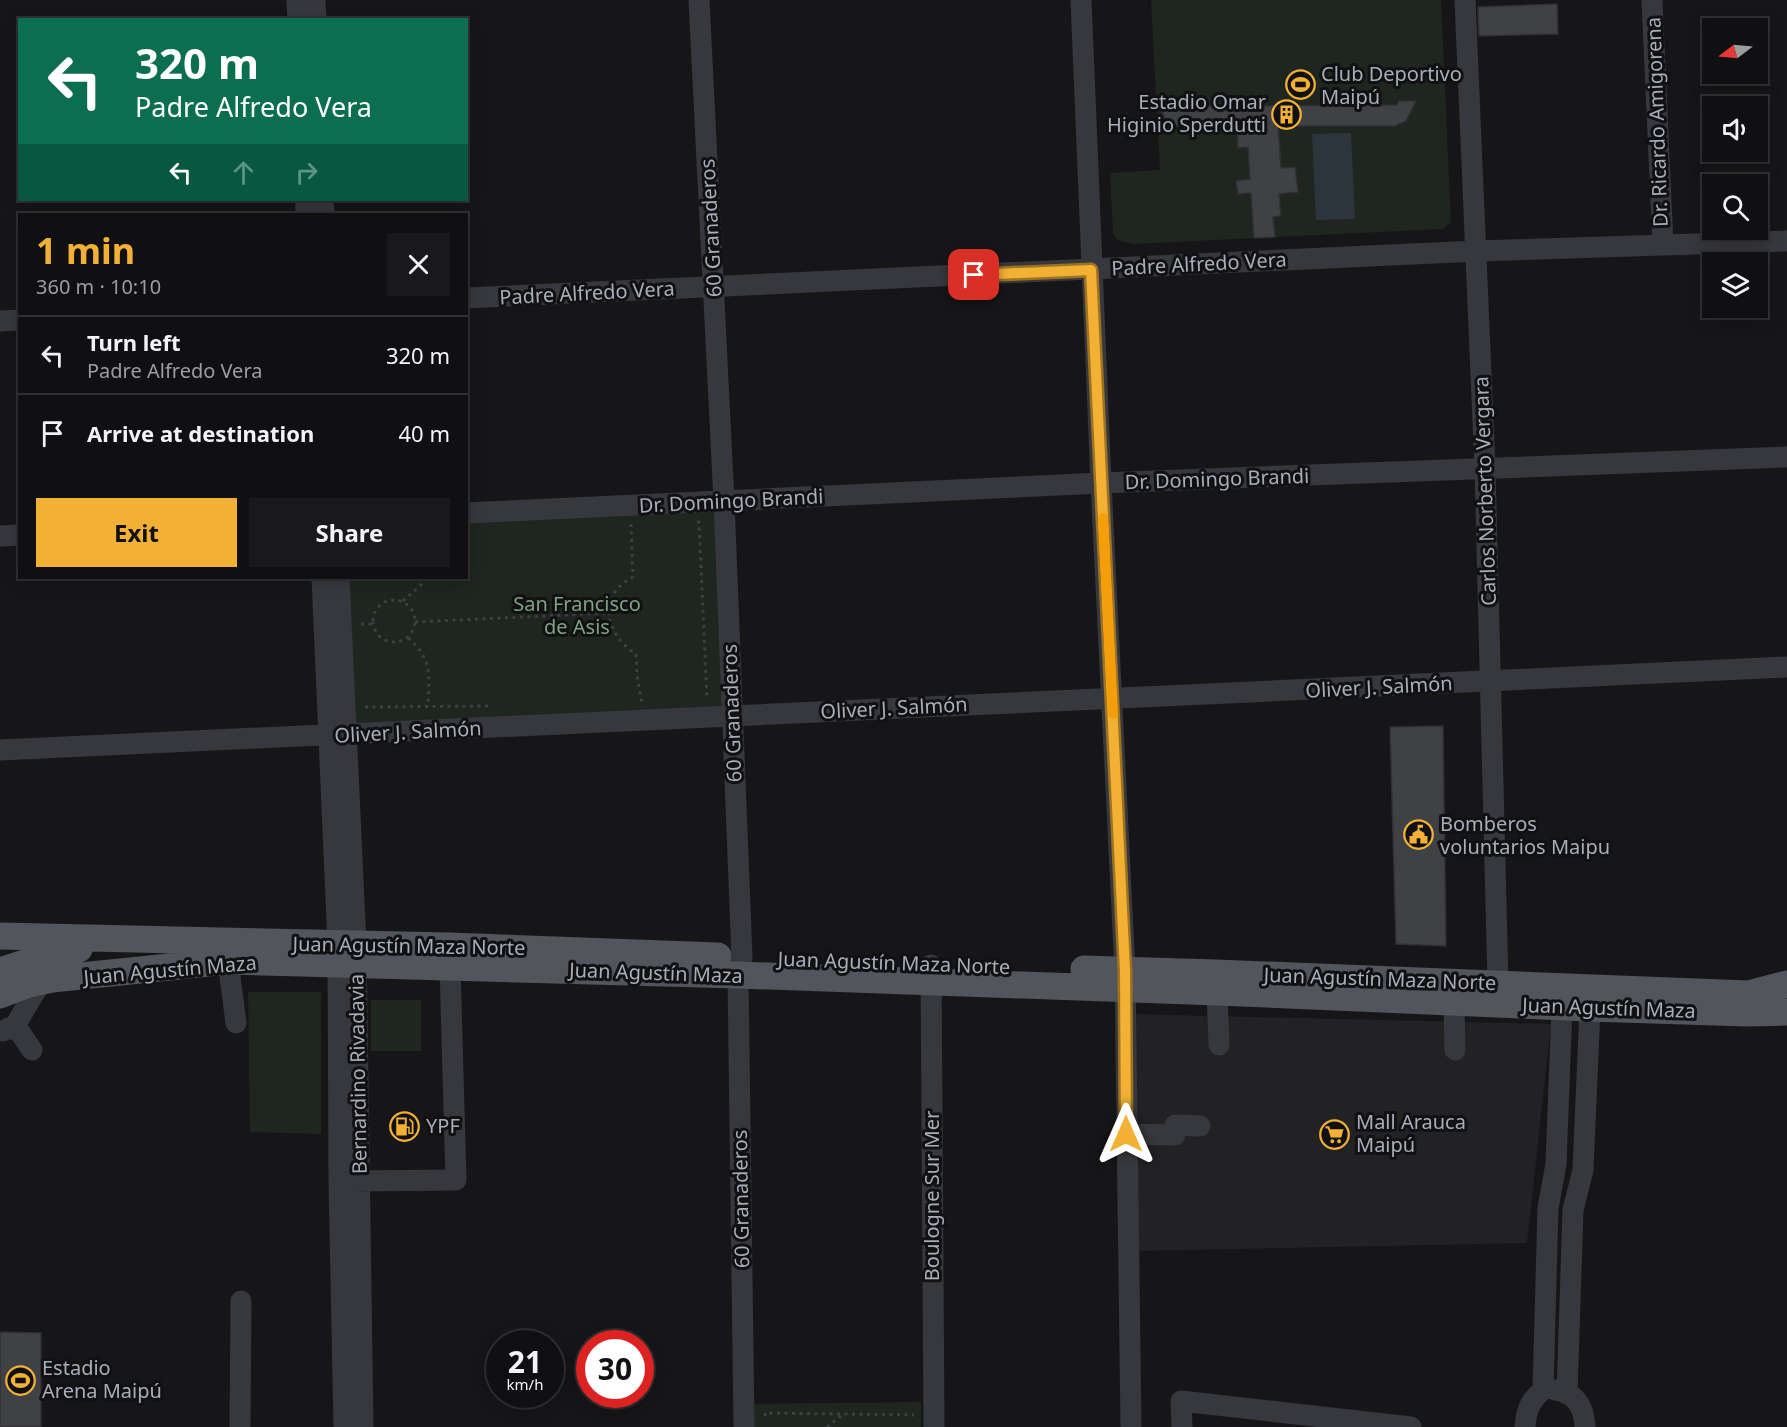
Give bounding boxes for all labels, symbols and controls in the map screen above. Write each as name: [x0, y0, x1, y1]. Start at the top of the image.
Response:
street label: Dr. Ricardo Amigorena: [1639, 17, 1674, 227]
north arrow: [1702, 18, 1768, 84]
map controls: [1702, 18, 1768, 318]
text: 320 m: [135, 34, 259, 91]
icon: left: [36, 42, 114, 120]
place label: Club Deportivo Maipú: [1321, 60, 1462, 110]
sports icon: Club Deportivo Maipú: [1284, 69, 1316, 101]
text: Padre Alfredo Vera: [135, 88, 372, 125]
place label: Estadio Omar Higinio Sperdutti: [1107, 88, 1266, 138]
button: sound: [1702, 96, 1768, 162]
building icon: Estadio Omar Higinio Sperdutti: [1271, 98, 1303, 130]
icon: left: [164, 156, 197, 189]
icon: ahead: [227, 156, 260, 189]
icon: right: [290, 156, 323, 189]
street label: 60 Granaderos: [693, 158, 728, 298]
button: search: [1702, 174, 1768, 240]
text: 1 min: [36, 226, 135, 275]
button: close: [387, 233, 450, 296]
street label: Padre Alfredo Vera: [1111, 245, 1287, 282]
pin: [948, 249, 999, 300]
button: layers: [1702, 252, 1768, 318]
icon: arrive: [957, 258, 990, 291]
text: 360 m · 10:10: [36, 273, 161, 300]
street label: Padre Alfredo Vera: [499, 274, 675, 311]
text: Turn left: [87, 327, 181, 357]
icon: left: [36, 339, 69, 372]
text: 320 m: [386, 340, 450, 370]
text: Padre Alfredo Vera: [87, 357, 262, 384]
street label: Carlos Norberto Vergara: [1467, 376, 1502, 606]
icon: arrive: [36, 417, 69, 450]
text: Arrive at destination: [87, 418, 314, 448]
text: 40 m: [399, 418, 450, 448]
street label: Dr. Domingo Brandi: [1124, 462, 1310, 495]
street label: Dr. Domingo Brandi: [638, 482, 824, 519]
button: Exit: [36, 498, 237, 567]
button: Share: [249, 498, 450, 567]
park label: San Francisco de Asis: [513, 590, 641, 640]
street label: 60 Granaderos: [716, 643, 747, 783]
street label: Oliver J. Salmón: [1305, 669, 1453, 704]
street label: Oliver J. Salmón: [820, 690, 968, 725]
street label: Oliver J. Salmón: [334, 714, 482, 749]
place label: Bomberos voluntarios Maipu: [1440, 810, 1610, 860]
public building icon: Bomberos voluntarios Maipu: [1403, 819, 1435, 851]
street label: Juan Agustín Maza Norte: [290, 930, 526, 961]
street label: Juan Agustín Maza Norte: [775, 945, 1011, 980]
street label: Juan Agustín Maza: [80, 948, 258, 991]
street label: Juan Agustín Maza: [567, 956, 743, 989]
street label: Juan Agustín Maza Norte: [1261, 961, 1497, 996]
street label: Bernardino Rivadavia: [342, 974, 373, 1174]
street label: Juan Agustín Maza: [1520, 991, 1696, 1024]
position arrow: [1094, 1102, 1158, 1166]
place label: Mall Arauca Maipú: [1356, 1108, 1466, 1158]
fuel station icon: YPF: [389, 1110, 421, 1142]
street label: Boulogne Sur Mer: [918, 1111, 945, 1281]
place label: YPF: [426, 1112, 460, 1139]
supermarket icon: Mall Arauca Maipú: [1319, 1118, 1351, 1150]
street label: 60 Granaderos: [726, 1130, 755, 1268]
speed limit sign: 30: [576, 1330, 654, 1408]
text: 21: [508, 1341, 542, 1382]
place label: Estadio Arena Maipú: [42, 1354, 162, 1404]
sports icon: Estadio Arena Maipú: [5, 1364, 37, 1396]
text: km/h: [507, 1374, 543, 1394]

